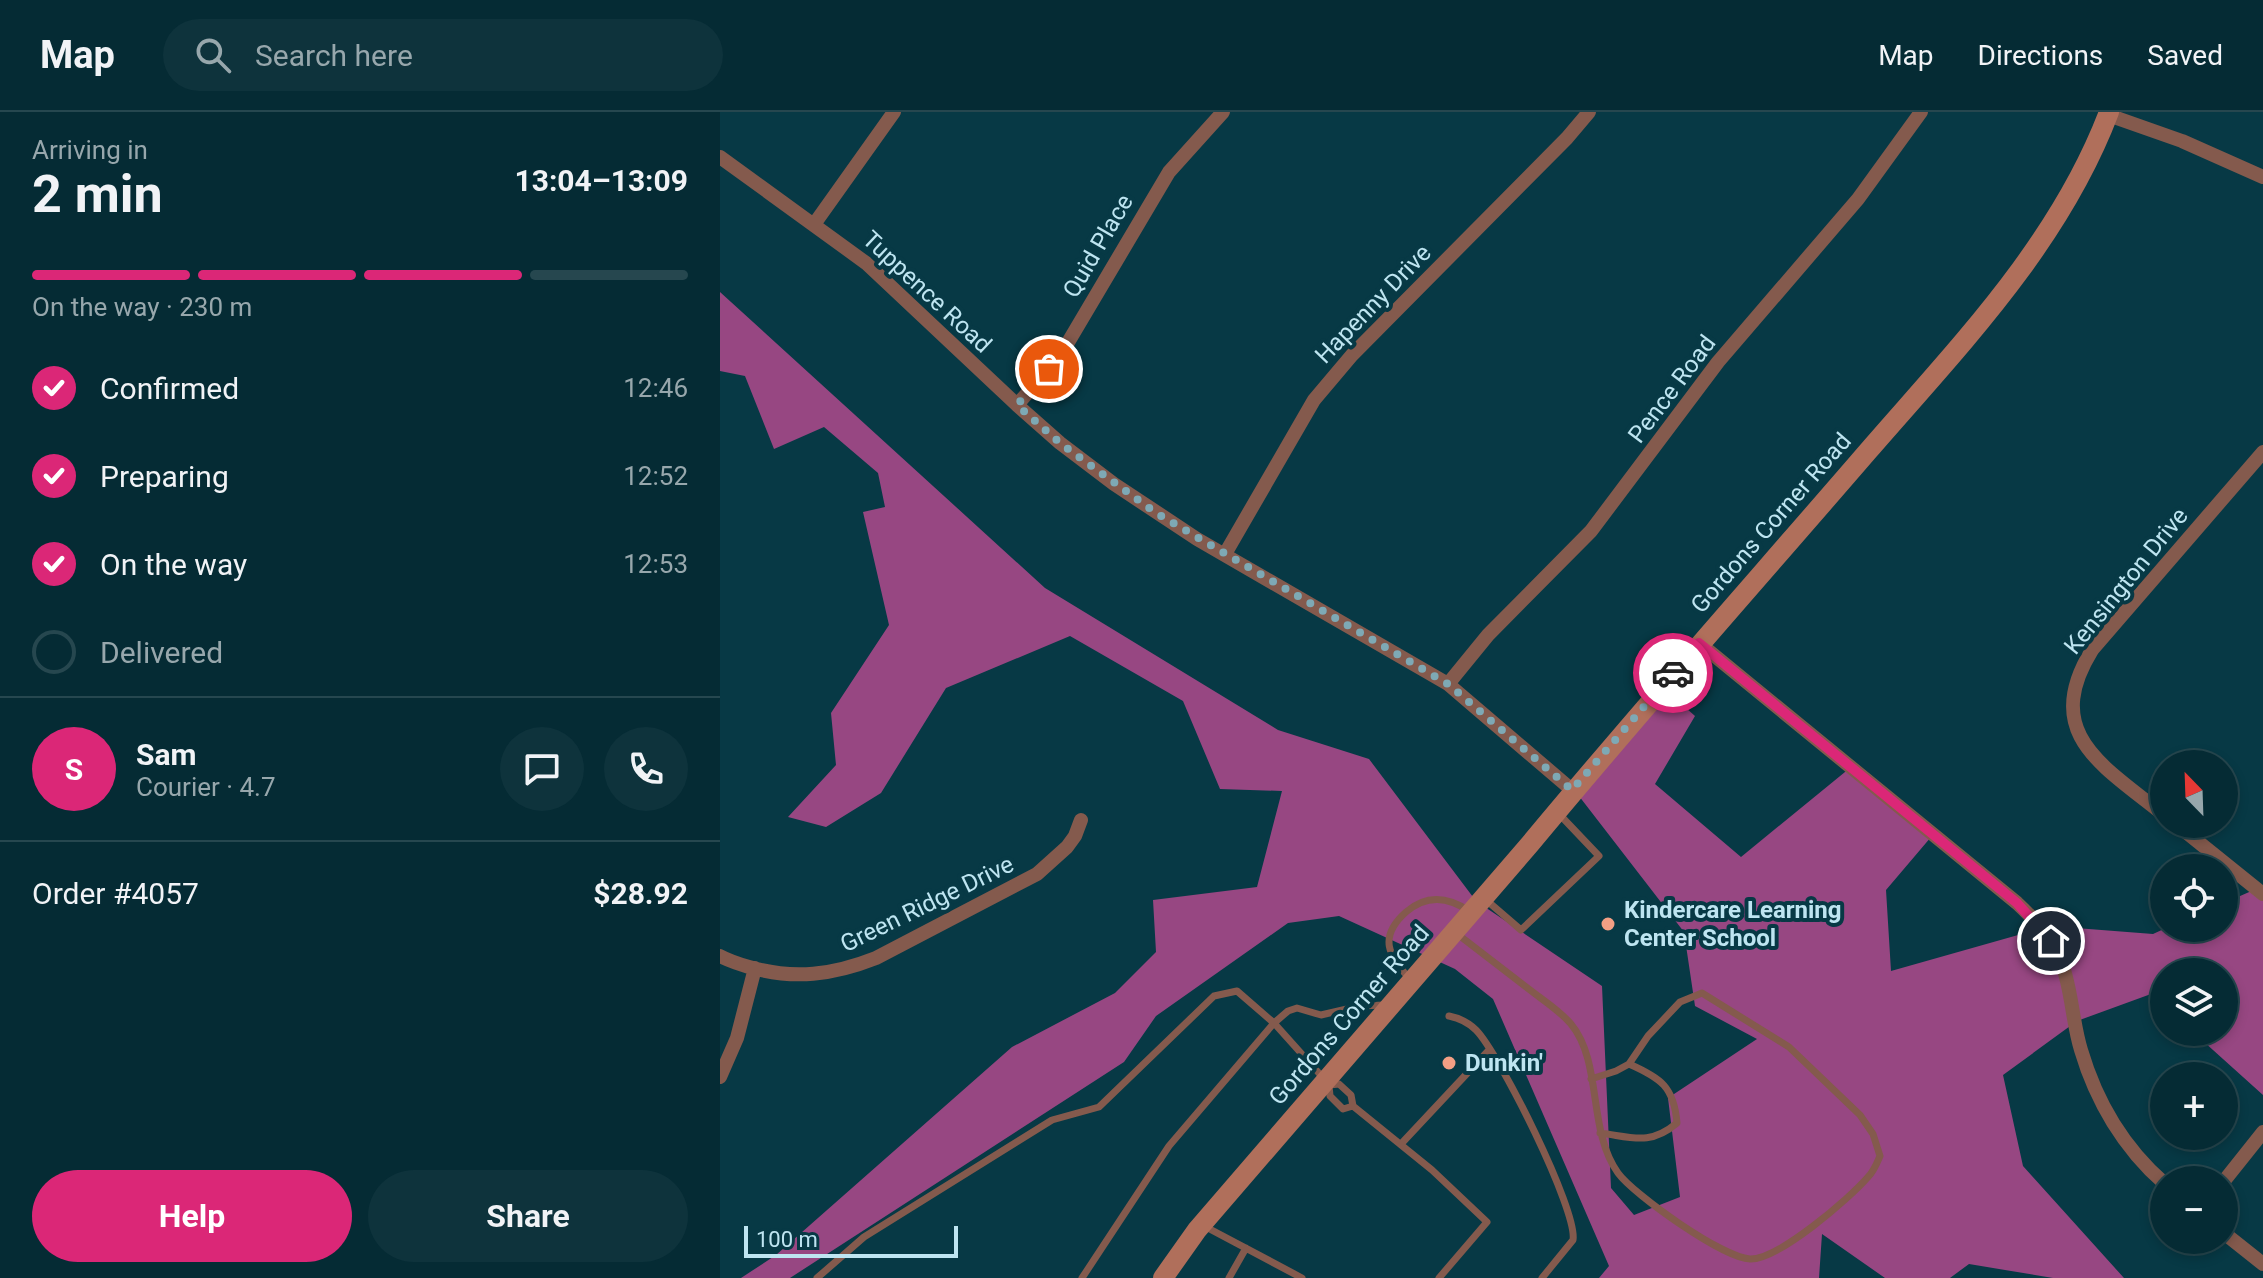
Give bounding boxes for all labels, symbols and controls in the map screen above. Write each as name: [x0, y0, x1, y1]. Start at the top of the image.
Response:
search box: [163, 19, 723, 91]
text: Map: [40, 33, 115, 77]
icon: search: [191, 33, 235, 77]
text: Search here: [255, 38, 413, 73]
text: Map: [1878, 39, 1934, 72]
text: Directions: [1978, 39, 2103, 72]
text: Saved: [2147, 39, 2223, 72]
text: Arriving in: [32, 135, 148, 165]
text: 13:04–13:09: [514, 163, 688, 198]
text: 2 min: [32, 164, 163, 225]
street label: Quid Place: [1057, 189, 1139, 303]
street label: Tuppence Road: [857, 225, 997, 359]
street label: Hapenny Drive: [1309, 239, 1437, 369]
text: On the way · 230 m: [32, 292, 252, 322]
street label: Pence Road: [1623, 330, 1721, 448]
pin: [1015, 335, 1083, 403]
icon: bag: [1027, 347, 1071, 391]
icon: check: [32, 366, 76, 410]
text: Confirmed: [100, 371, 239, 406]
text: 12:46: [623, 373, 688, 403]
street label: Gordons Corner Road: [1685, 427, 1857, 619]
icon: check: [32, 454, 76, 498]
text: Preparing: [100, 459, 229, 494]
text: 12:52: [623, 461, 688, 491]
street label: Kensington Drive: [2058, 502, 2194, 660]
icon: check: [32, 542, 76, 586]
text: On the way: [100, 547, 247, 582]
text: 12:53: [623, 549, 688, 579]
courier: [1633, 633, 1713, 713]
text: Delivered: [100, 635, 223, 670]
icon: car: [1651, 651, 1695, 695]
button: chat: [500, 727, 584, 811]
button: phone: [604, 727, 688, 811]
text: Sam: [136, 737, 197, 772]
north arrow: [2150, 750, 2238, 838]
map controls: [2150, 750, 2238, 1254]
text: S: [65, 752, 83, 787]
text: Courier · 4.7: [136, 772, 276, 802]
street label: Green Ridge Drive: [836, 850, 1018, 958]
button: locate: [2150, 854, 2238, 942]
text: Order #4057: [32, 876, 199, 911]
text: $28.92: [593, 876, 688, 911]
place label: Kindercare Learning Center School: [1624, 896, 1842, 952]
pin: [2017, 907, 2085, 975]
marker: Kindercare Learning Center School: [1599, 915, 1617, 933]
street label: Gordons Corner Road: [1263, 919, 1435, 1111]
icon: home: [2029, 919, 2073, 963]
button: layers: [2150, 958, 2238, 1046]
place label: Dunkin': [1465, 1049, 1543, 1077]
marker: Dunkin': [1440, 1054, 1458, 1072]
button: +: [2150, 1062, 2238, 1150]
button: −: [2150, 1166, 2238, 1254]
button: Help: [32, 1170, 352, 1262]
button: Share: [368, 1170, 688, 1262]
scale bar: [744, 1222, 958, 1258]
text: 100 m: [756, 1227, 818, 1252]

